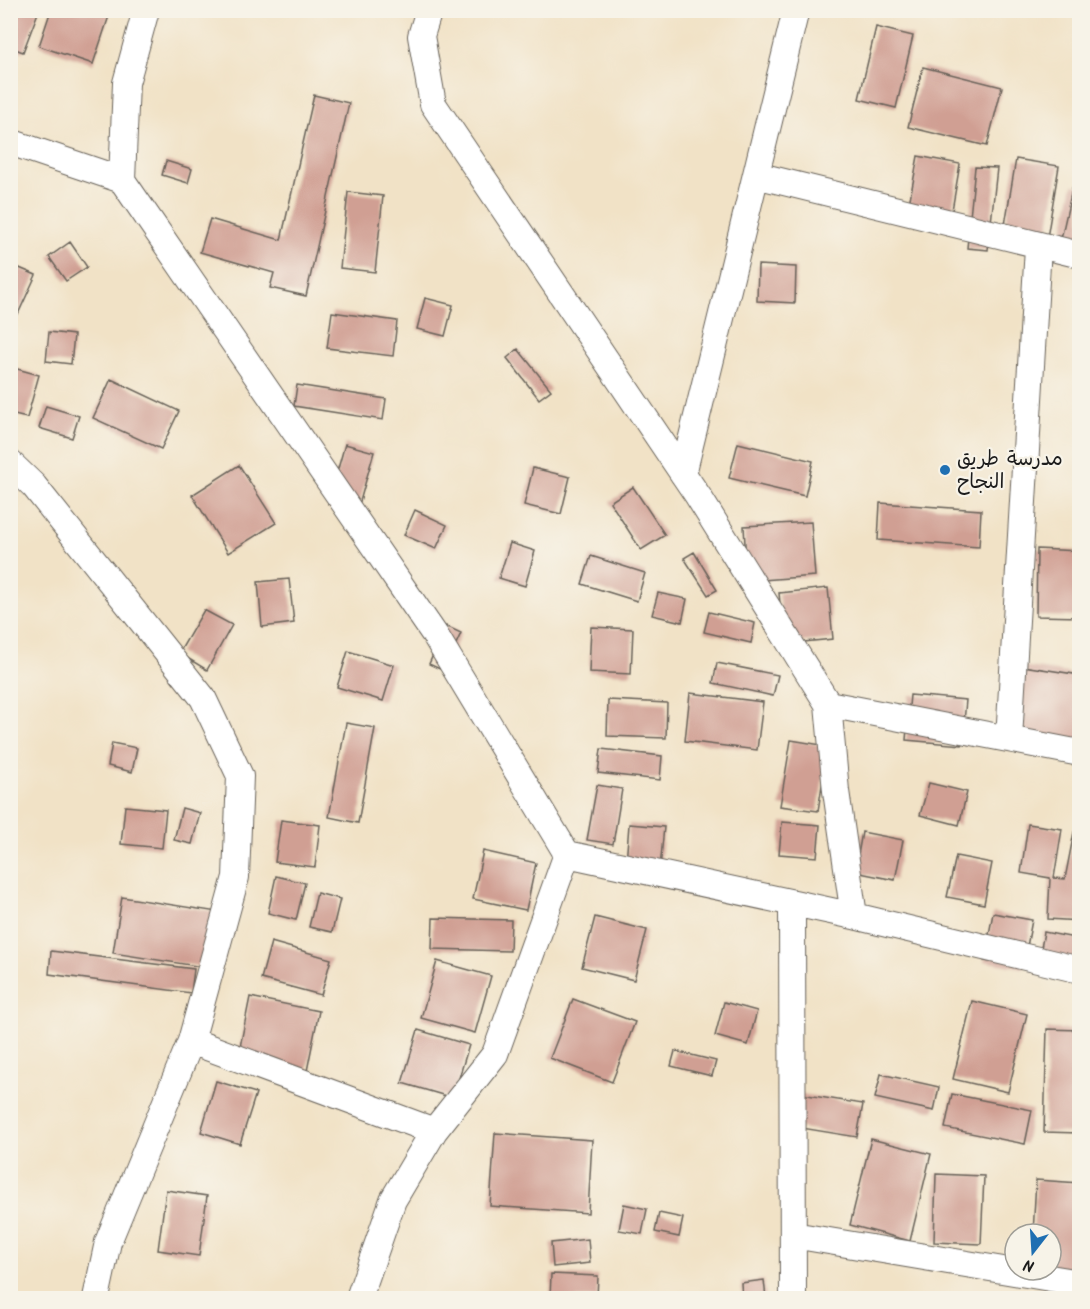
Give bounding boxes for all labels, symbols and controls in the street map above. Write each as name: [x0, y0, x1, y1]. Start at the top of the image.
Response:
place label: مدرسة طريق النجاح: [957, 444, 1063, 499]
marker: مدرسة طريق النجاح: [938, 463, 952, 477]
north arrow: [1003, 1222, 1063, 1282]
text: N: [1021, 1251, 1038, 1278]

